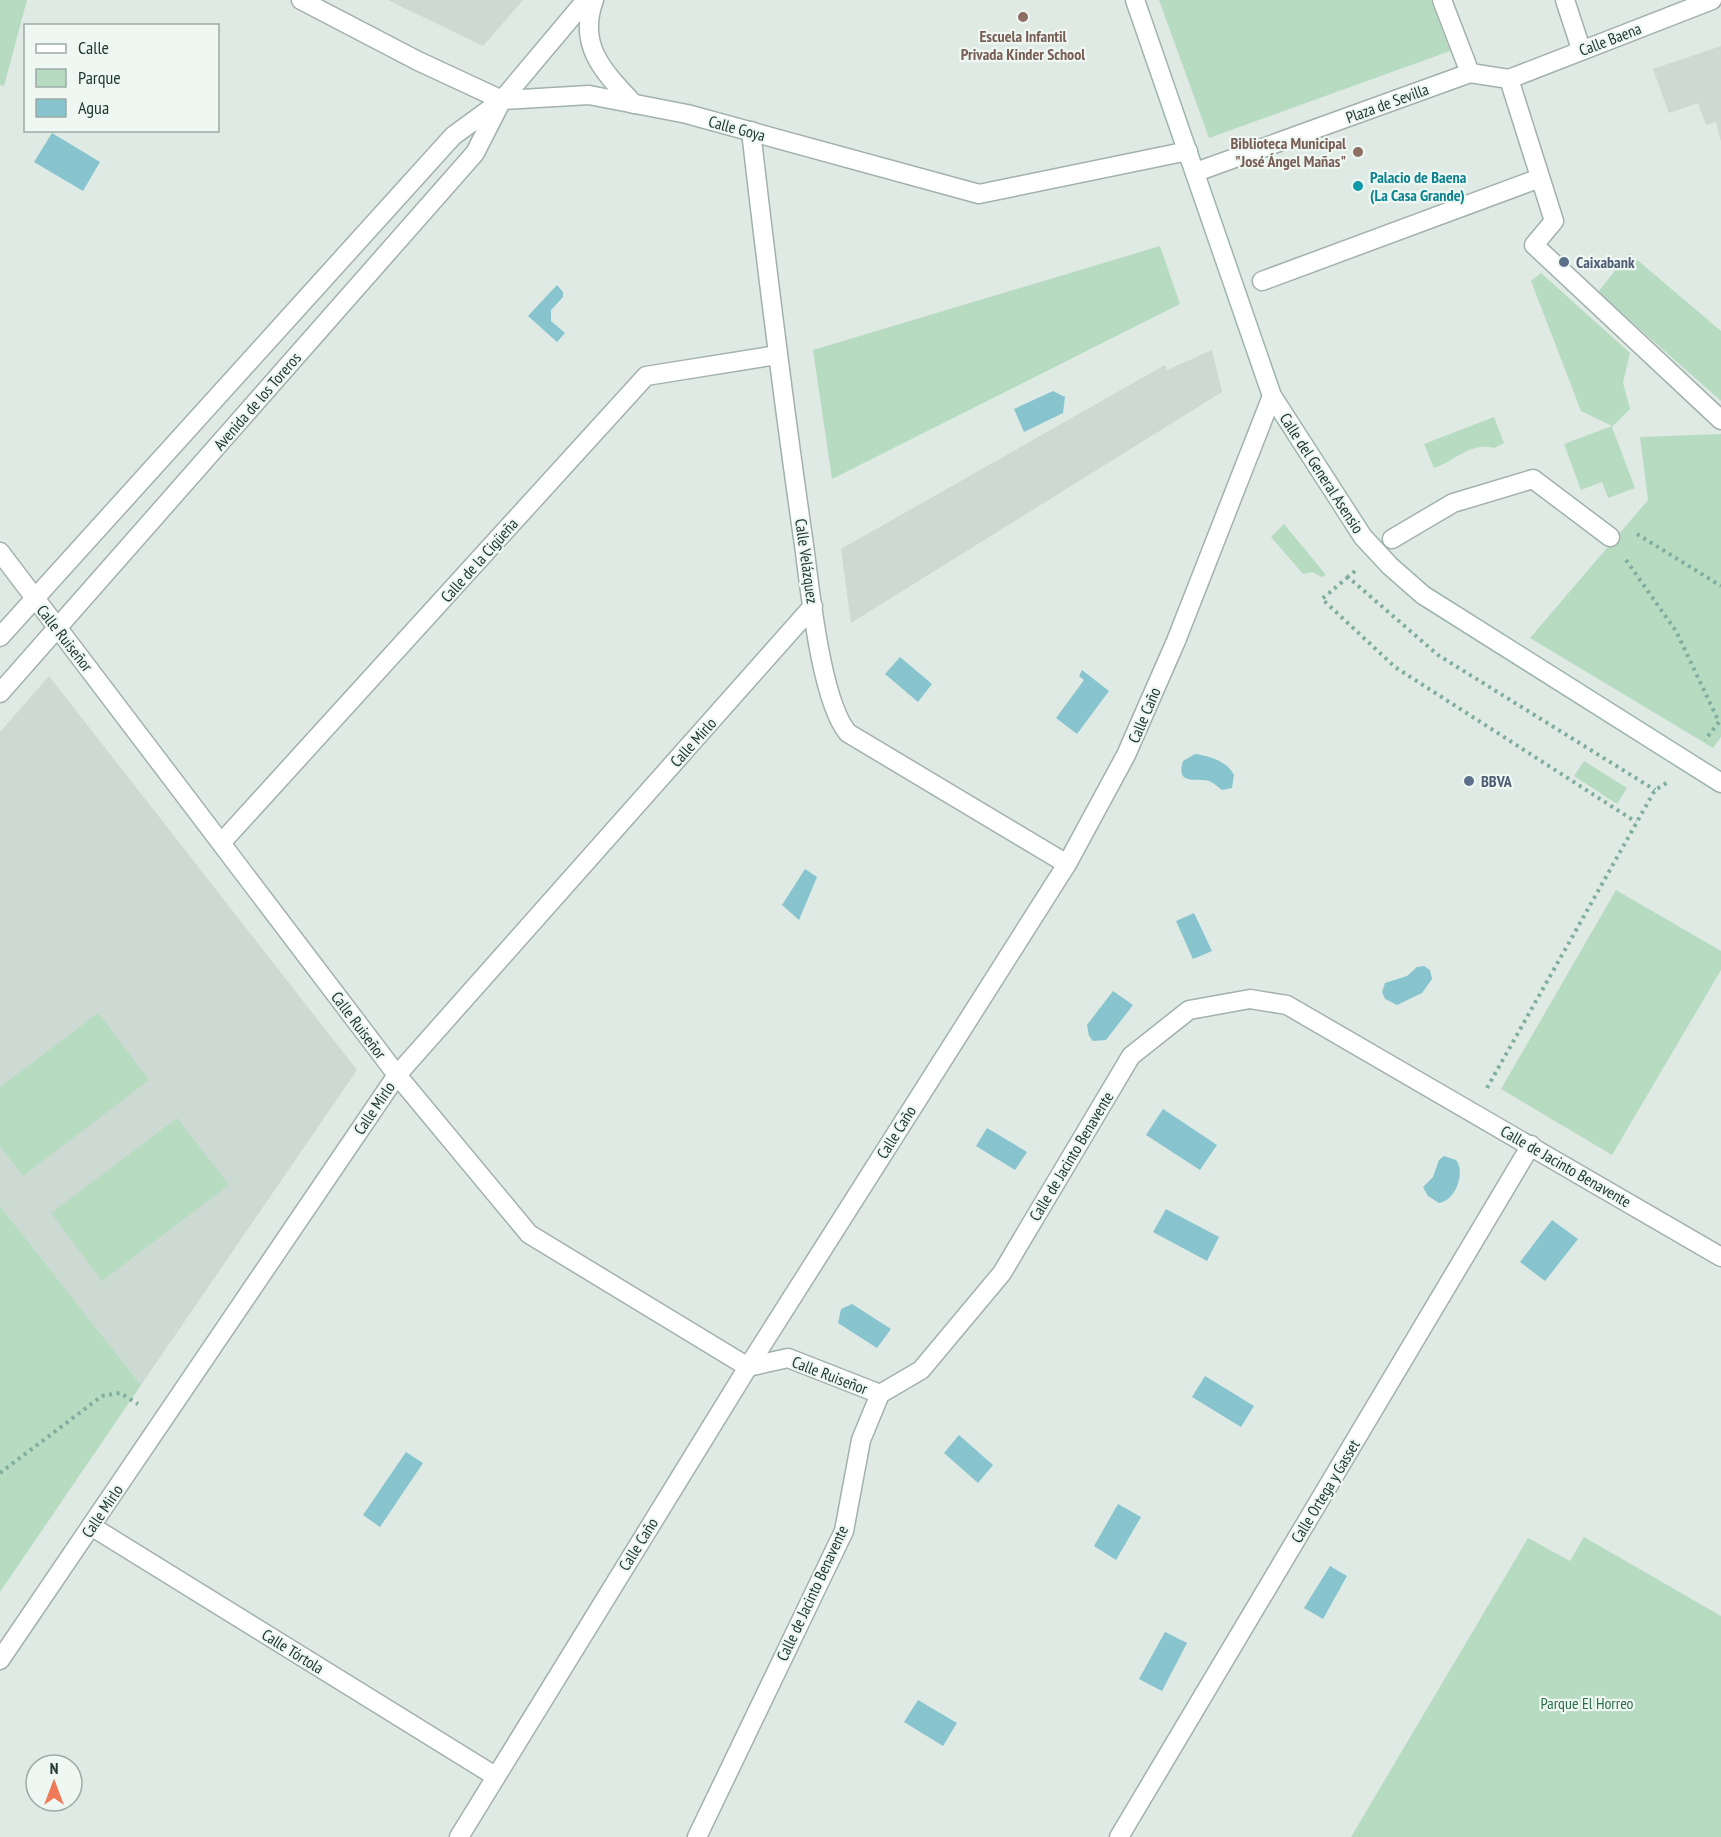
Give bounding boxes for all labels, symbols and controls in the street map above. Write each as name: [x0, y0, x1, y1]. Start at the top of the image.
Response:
marker: Escuela Infantil Privada Kinder School: [1016, 10, 1030, 24]
street label: Calle Baena: [1576, 18, 1644, 60]
legend: [24, 24, 219, 132]
place label: Escuela Infantil Privada Kinder School: [961, 26, 1085, 64]
text: Calle: [78, 36, 109, 59]
text: Parque: [78, 66, 121, 89]
street label: Plaza de Sevilla: [1343, 79, 1431, 127]
text: Agua: [78, 96, 109, 119]
street label: Calle Goya: [706, 111, 768, 145]
place label: Biblioteca Municipal "José Ángel Mañas": [1230, 133, 1346, 171]
marker: Biblioteca Municipal "José Ángel Mañas": [1351, 145, 1365, 159]
place label: Palacio de Baena (La Casa Grande): [1370, 167, 1467, 205]
marker: Palacio de Baena (La Casa Grande): [1351, 179, 1365, 193]
place label: Caixabank: [1576, 252, 1635, 272]
marker: Caixabank: [1557, 255, 1571, 269]
street label: Avenida de los Toreros: [209, 348, 305, 454]
street label: Calle del General Asensio: [1276, 409, 1368, 537]
street label: Calle de la Cigüeña: [436, 514, 522, 606]
street label: Calle Velázquez: [791, 517, 823, 605]
street label: Calle Ruiseñor: [33, 601, 98, 676]
street label: Calle Caño: [1123, 684, 1165, 746]
street label: Calle Mirlo: [666, 713, 720, 771]
place label: BBVA: [1481, 771, 1513, 791]
marker: BBVA: [1462, 774, 1476, 788]
street label: Calle Ruiseñor: [327, 987, 391, 1063]
street label: Calle Mirlo: [349, 1078, 399, 1138]
street label: Calle de Jacinto Benavente: [1025, 1088, 1117, 1224]
street label: Calle Caño: [872, 1102, 920, 1162]
street label: Calle de Jacinto Benavente: [1497, 1121, 1635, 1211]
street label: Calle Ruiseñor: [789, 1351, 871, 1399]
street label: Calle Ortega y Gasset: [1286, 1435, 1364, 1546]
street label: Calle Mirlo: [77, 1481, 127, 1541]
street label: Calle Caño: [614, 1514, 662, 1574]
street label: Calle de Jacinto Benavente: [772, 1522, 852, 1664]
street label: Calle Tórtola: [258, 1624, 328, 1678]
park label: Parque El Horreo: [1540, 1693, 1634, 1713]
north arrow: [24, 1753, 84, 1813]
text: N: [50, 1758, 58, 1778]

